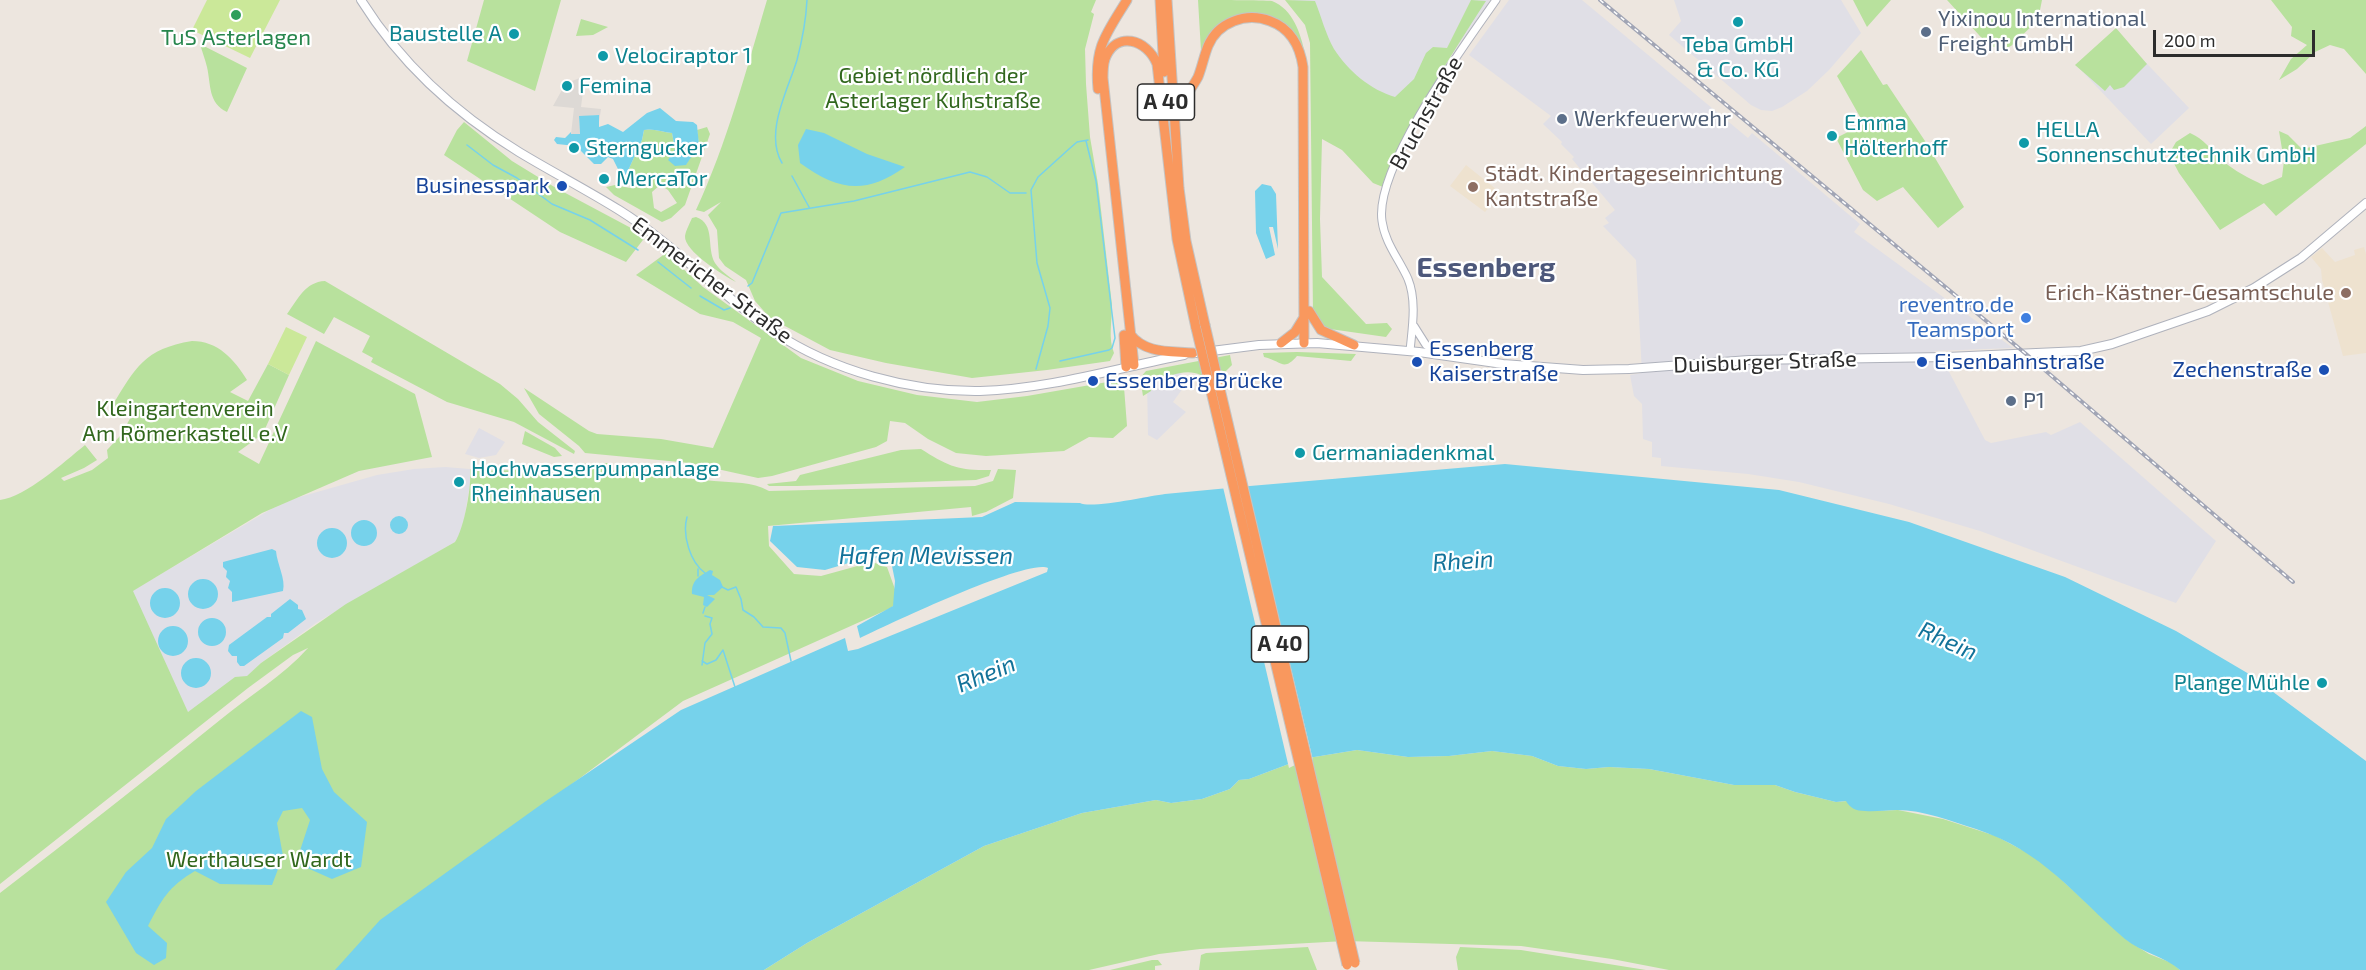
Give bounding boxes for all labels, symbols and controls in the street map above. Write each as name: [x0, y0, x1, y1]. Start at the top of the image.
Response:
place label: Yixinou International Freight GmbH: [1938, 6, 2146, 57]
marker: TuS Asterlagen: [229, 8, 243, 22]
marker: Teba GmbH & Co. KG: [1731, 15, 1745, 29]
scale bar: [2156, 18, 2318, 56]
place label: Baustelle A: [389, 21, 502, 47]
place label: TuS Asterlagen: [161, 25, 311, 51]
marker: Yixinou International Freight GmbH: [1919, 25, 1933, 39]
marker: Baustelle A: [507, 27, 521, 41]
text: 200 m: [2164, 29, 2216, 51]
place label: Teba GmbH & Co. KG: [1682, 32, 1794, 84]
place label: Velociraptor 1: [615, 43, 752, 69]
marker: Velociraptor 1: [596, 49, 610, 63]
street label: Bruchstraße: [1384, 52, 1468, 174]
park label: Gebiet nördlich der Asterlager Kuhstraße: [825, 63, 1041, 114]
place label: Femina: [579, 73, 652, 99]
marker: Femina: [560, 79, 574, 93]
road number: A 40: [1138, 84, 1194, 120]
place label: Werkfeuerwehr: [1574, 106, 1731, 132]
place label: Emma Hölterhoff: [1844, 110, 1947, 162]
marker: Werkfeuerwehr: [1555, 112, 1569, 126]
place label: HELLA Sonnenschutztechnik GmbH: [2036, 117, 2316, 168]
marker: Emma Hölterhoff: [1825, 129, 1839, 143]
place label: Sterngucker: [586, 135, 707, 161]
marker: HELLA Sonnenschutztechnik GmbH: [2017, 136, 2031, 150]
marker: Sterngucker: [567, 141, 581, 155]
place label: Städt. Kindertageseinrichtung Kantstraße: [1485, 161, 1783, 212]
place label: MercaTor: [616, 166, 708, 192]
marker: MercaTor: [597, 172, 611, 186]
place label: Businesspark: [415, 173, 550, 199]
marker: Businesspark: [555, 179, 569, 193]
marker: Städt. Kindertageseinrichtung Kantstraße: [1466, 180, 1480, 194]
street label: Emmericher Straße: [627, 211, 797, 349]
district label: Essenberg: [1416, 251, 1556, 285]
place label: Erich-Kästner-Gesamtschule: [2045, 280, 2334, 306]
marker: Erich-Kästner-Gesamtschule: [2339, 286, 2353, 300]
place label: reventro.de Teamsport: [1899, 292, 2014, 344]
marker: reventro.de Teamsport: [2019, 311, 2033, 325]
place label: Essenberg Kaiserstraße: [1429, 336, 1558, 388]
street label: Duisburger Straße: [1673, 346, 1857, 378]
place label: Eisenbahnstraße: [1934, 349, 2105, 375]
marker: Essenberg Kaiserstraße: [1410, 355, 1424, 369]
marker: Eisenbahnstraße: [1915, 355, 1929, 369]
place label: Zechenstraße: [2172, 357, 2312, 383]
marker: Zechenstraße: [2317, 363, 2331, 377]
place label: Essenberg Brücke: [1105, 368, 1283, 394]
marker: Essenberg Brücke: [1086, 374, 1100, 388]
place label: P1: [2023, 388, 2045, 414]
marker: P1: [2004, 394, 2018, 408]
park label: Kleingartenverein Am Römerkastell e.V: [82, 396, 288, 448]
place label: Germaniadenkmal: [1312, 440, 1494, 466]
marker: Germaniadenkmal: [1293, 446, 1307, 460]
place label: Hochwasserpumpanlage Rheinhausen: [471, 456, 720, 508]
marker: Hochwasserpumpanlage Rheinhausen: [452, 475, 466, 489]
water label: Hafen Mevissen: [839, 542, 1013, 570]
water label: Rhein: [1431, 544, 1495, 578]
water label: Rhein: [1914, 615, 1982, 667]
road number: A 40: [1252, 626, 1308, 662]
water label: Rhein: [952, 649, 1020, 699]
place label: Plange Mühle: [2174, 670, 2310, 696]
marker: Plange Mühle: [2315, 676, 2329, 690]
park label: Werthauser Wardt: [166, 847, 352, 873]

